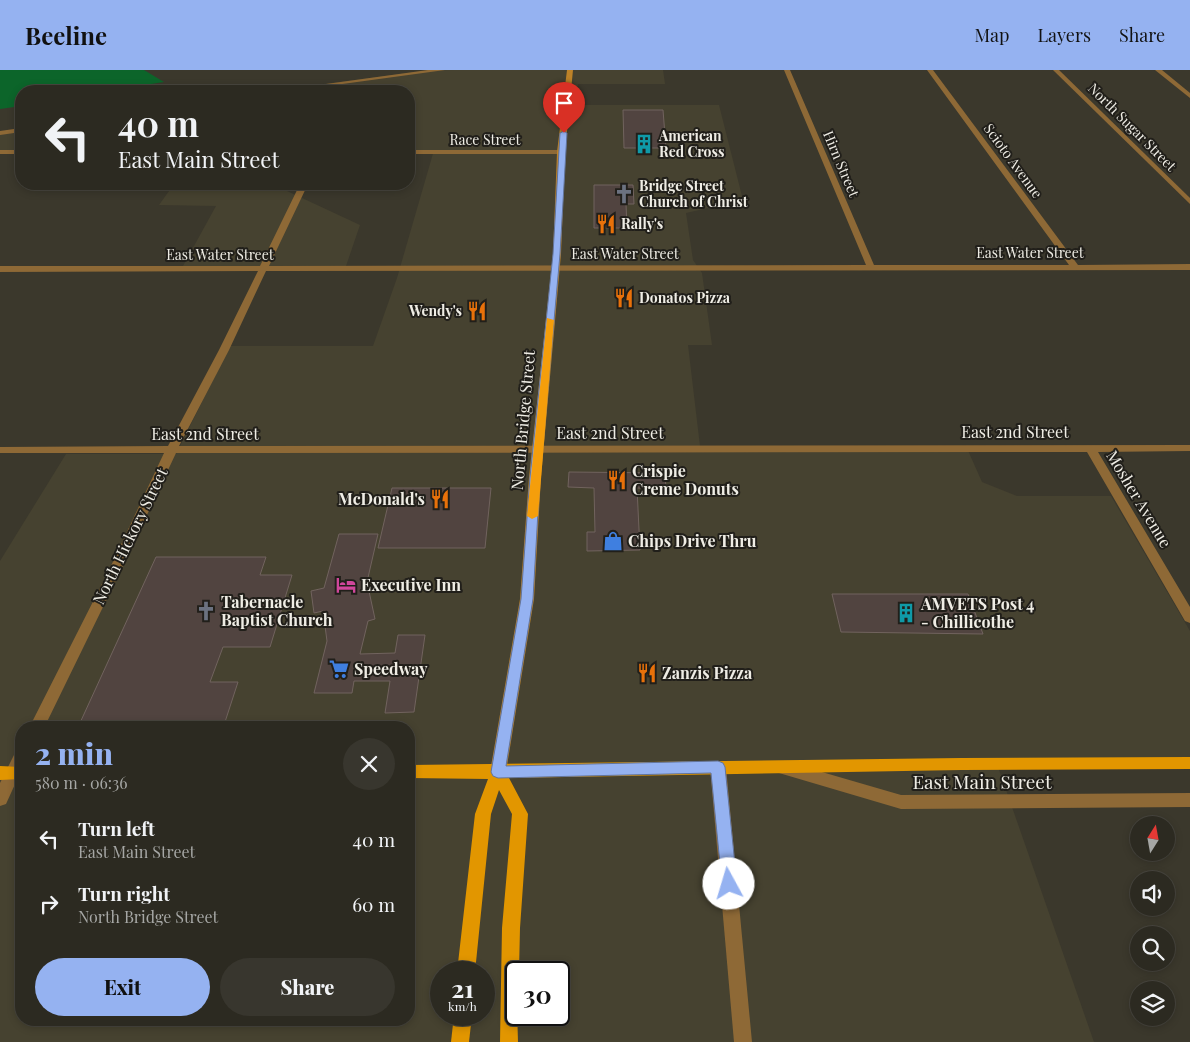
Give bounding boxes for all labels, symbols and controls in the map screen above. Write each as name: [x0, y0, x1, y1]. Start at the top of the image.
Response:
text: Beeline: [25, 19, 107, 51]
text: Map: [974, 23, 1009, 47]
text: Layers: [1037, 23, 1091, 47]
text: Share: [1119, 23, 1165, 47]
street label: North Sugar Street: [1084, 79, 1181, 176]
pin: [543, 82, 585, 133]
icon: arrive: [550, 89, 578, 117]
text: 40 m: [118, 99, 199, 146]
icon: left: [35, 105, 100, 170]
street label: Scioto Avenue: [980, 120, 1047, 202]
place label: American Red Cross: [658, 126, 724, 161]
street label: Hirn Street: [819, 128, 864, 201]
street label: Race Street: [449, 130, 522, 149]
building icon: American Red Cross: [633, 133, 655, 155]
text: East Main Street: [118, 144, 279, 174]
place label: Bridge Street Church of Christ: [639, 176, 748, 211]
church icon: Bridge Street Church of Christ: [613, 183, 635, 205]
restaurant icon: Rally's: [595, 213, 617, 235]
place label: Rally's: [621, 214, 663, 233]
street label: East Water Street: [976, 243, 1085, 262]
street label: East Water Street: [571, 244, 680, 263]
street label: East Water Street: [166, 245, 275, 264]
restaurant icon: Donatos Pizza: [613, 287, 635, 309]
place label: Donatos Pizza: [639, 288, 731, 307]
restaurant icon: Wendy's: [466, 300, 488, 322]
place label: Wendy's: [408, 301, 462, 320]
street label: North Bridge Street: [506, 349, 539, 491]
street label: East 2nd Street: [961, 421, 1069, 442]
street label: East 2nd Street: [556, 422, 664, 443]
street label: East 2nd Street: [151, 423, 259, 444]
street label: Mosher Avenue: [1102, 446, 1177, 551]
place label: Crispie Creme Donuts: [632, 460, 739, 499]
street label: North Hickory Street: [87, 464, 172, 608]
restaurant icon: Crispie Creme Donuts: [606, 469, 628, 491]
place label: McDonald's: [338, 488, 425, 509]
restaurant icon: McDonald's: [429, 488, 451, 510]
shop icon: Chips Drive Thru: [602, 530, 624, 552]
place label: Chips Drive Thru: [628, 530, 757, 551]
hotel icon: Executive Inn: [335, 574, 357, 596]
place label: Executive Inn: [361, 574, 461, 595]
place label: Tabernacle Baptist Church: [221, 591, 333, 630]
place label: AMVETS Post 4 - Chillicothe: [920, 593, 1035, 632]
church icon: Tabernacle Baptist Church: [195, 600, 217, 622]
building icon: AMVETS Post 4 - Chillicothe: [895, 602, 917, 624]
supermarket icon: Speedway: [328, 658, 350, 680]
place label: Speedway: [354, 658, 428, 679]
restaurant icon: Zanzis Pizza: [636, 662, 658, 684]
place label: Zanzis Pizza: [662, 662, 753, 683]
text: 2 min: [35, 733, 113, 773]
button: close: [343, 738, 395, 790]
street label: East Main Street: [912, 768, 1052, 794]
text: 580 m · 06:36: [35, 772, 128, 793]
text: Turn left: [78, 815, 155, 841]
north arrow: [1130, 816, 1175, 861]
map controls: [1130, 816, 1175, 1026]
icon: left: [35, 825, 63, 853]
text: 40 m: [353, 826, 395, 852]
text: East Main Street: [78, 841, 195, 862]
position arrow: [702, 857, 754, 909]
button: sound: [1130, 871, 1175, 916]
text: Turn right: [78, 880, 170, 906]
icon: right: [35, 890, 63, 918]
text: 60 m: [352, 891, 395, 917]
text: North Bridge Street: [78, 906, 218, 927]
button: search: [1130, 926, 1175, 971]
button: Exit: [35, 958, 210, 1016]
button: Share: [220, 958, 395, 1016]
speed limit sign: 30: [505, 961, 570, 1026]
text: 21: [451, 971, 474, 1004]
button: layers: [1130, 981, 1175, 1026]
text: km/h: [448, 998, 477, 1014]

